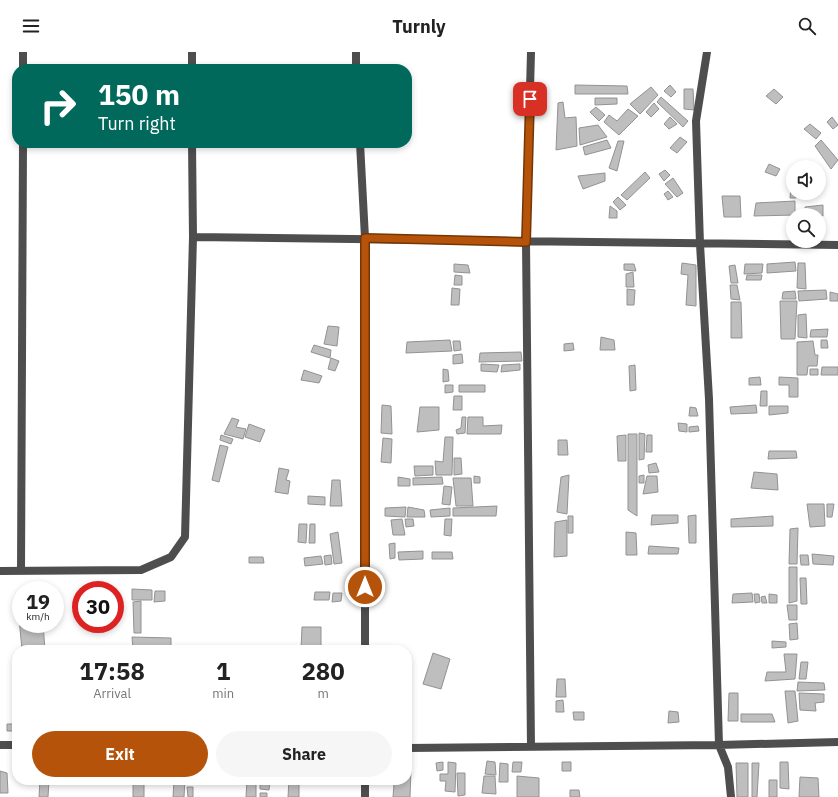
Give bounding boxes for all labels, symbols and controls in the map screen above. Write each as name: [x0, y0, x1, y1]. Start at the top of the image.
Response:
icon: menu: [20, 15, 42, 37]
text: Turnly: [392, 15, 446, 38]
icon: search: [796, 15, 818, 37]
text: 150 m: [98, 76, 180, 113]
icon: right: [32, 80, 84, 132]
pin: [513, 82, 547, 116]
icon: arrive: [519, 88, 541, 110]
text: Turn right: [98, 112, 176, 135]
map controls: [786, 160, 826, 248]
button: sound: [786, 160, 826, 200]
button: search: [786, 208, 826, 248]
position arrow: [344, 566, 386, 608]
speed limit sign: 30: [72, 581, 124, 633]
text: 19: [26, 588, 50, 615]
text: km/h: [26, 610, 50, 623]
text: 17:58: [79, 655, 145, 687]
text: 1: [216, 655, 230, 687]
text: 280: [301, 655, 345, 687]
text: Arrival: [93, 685, 131, 702]
text: min: [212, 685, 234, 702]
text: m: [317, 685, 329, 702]
button: Exit: [32, 731, 208, 777]
button: Share: [216, 731, 392, 777]

